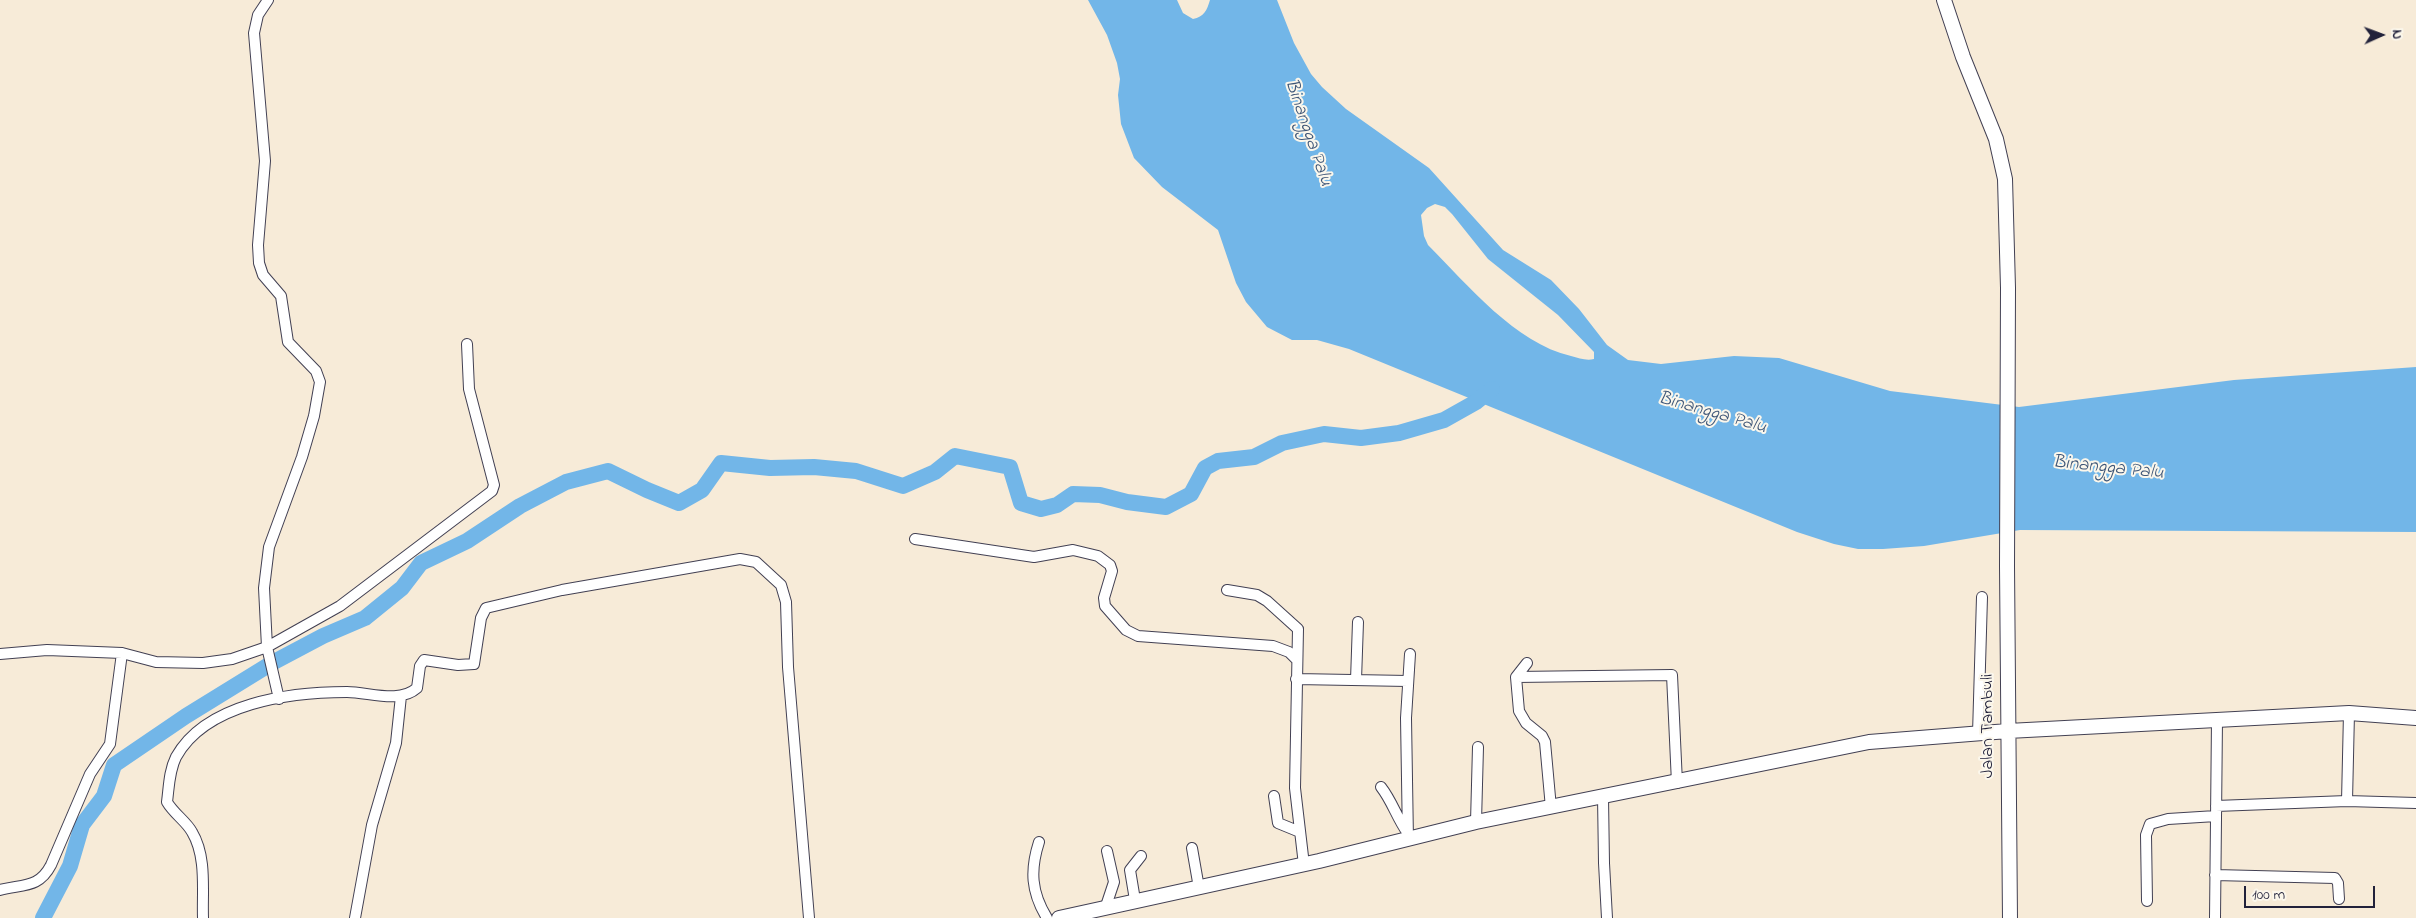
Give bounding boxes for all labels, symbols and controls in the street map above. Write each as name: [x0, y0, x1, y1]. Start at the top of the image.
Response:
north arrow: [2356, 10, 2406, 60]
text: N: [2386, 29, 2407, 40]
water label: Binangga Palu: [1278, 77, 1336, 189]
water label: Binangga Palu: [1655, 388, 1769, 440]
water label: Binangga Palu: [2051, 452, 2165, 486]
street label: Jalan Tambuli: [1978, 674, 2000, 778]
scale bar: [2246, 876, 2377, 908]
text: 100 m: [2252, 884, 2285, 906]

